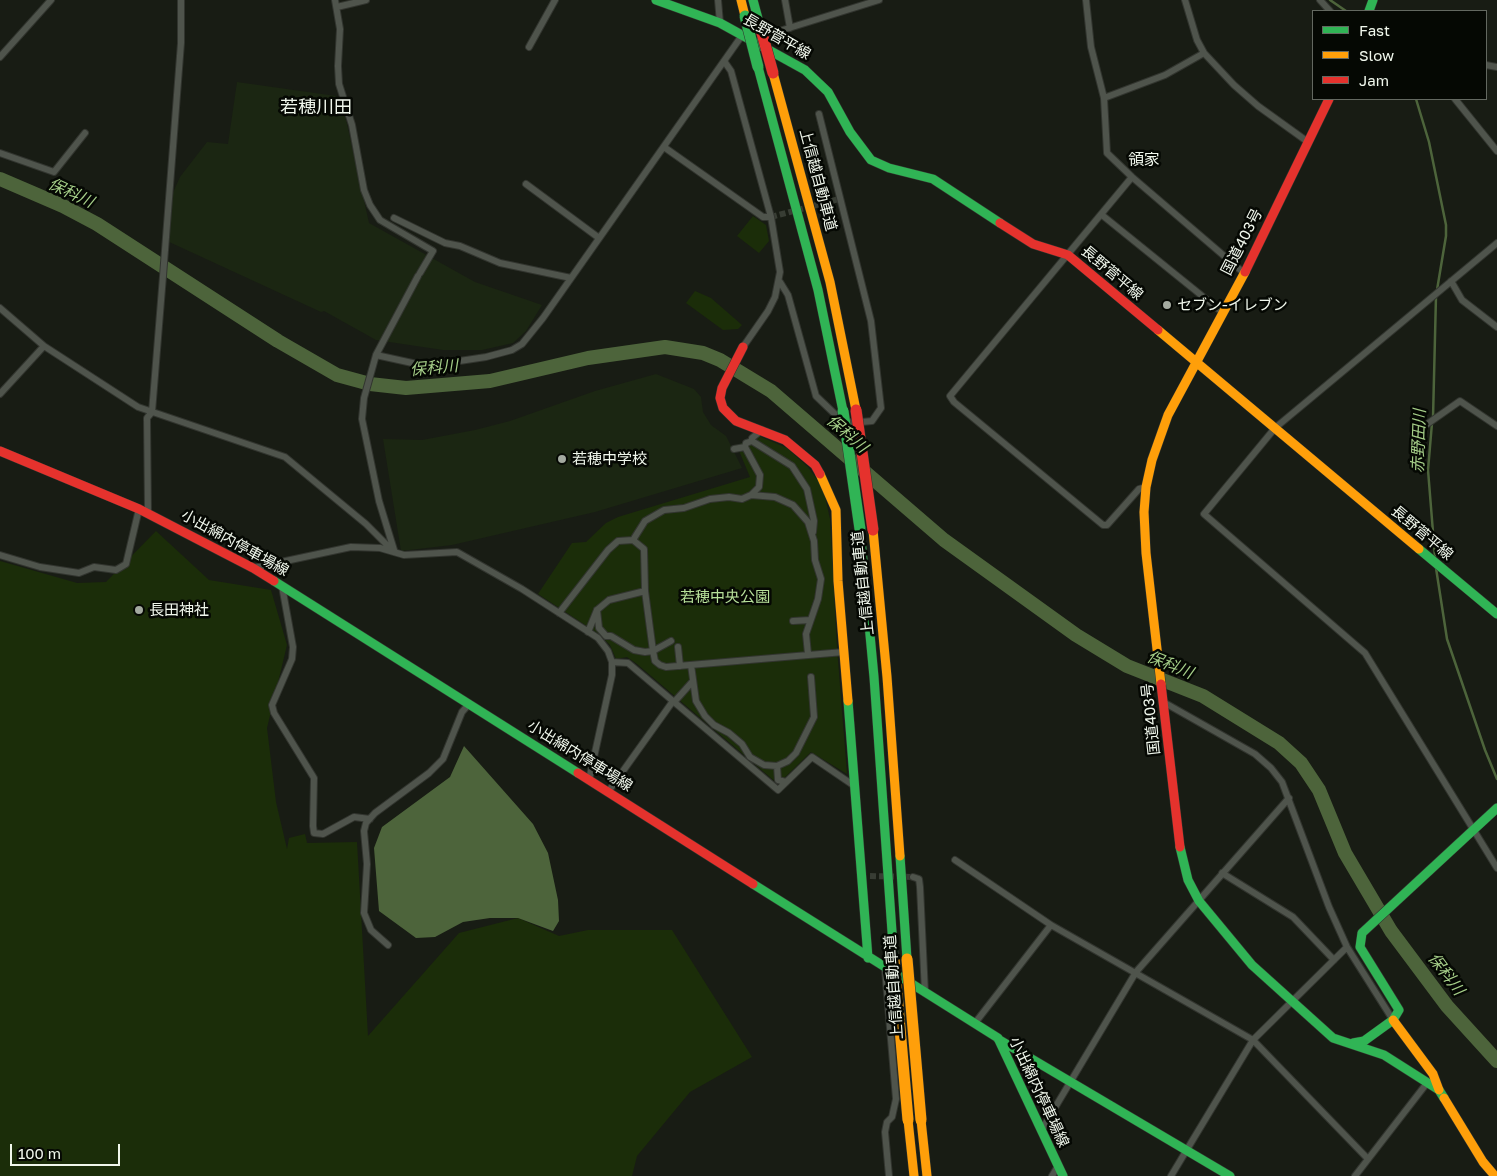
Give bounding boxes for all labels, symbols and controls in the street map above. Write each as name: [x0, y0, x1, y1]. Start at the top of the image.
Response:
street label: 長野菅平線: [740, 10, 814, 64]
legend: [1312, 10, 1487, 100]
text: Fast: [1359, 21, 1390, 39]
text: Slow: [1359, 46, 1394, 64]
text: Jam: [1359, 71, 1389, 89]
district label: 若穂川田: [280, 96, 352, 118]
street label: 上信越自動車道: [796, 127, 840, 233]
district label: 領家: [1128, 150, 1160, 170]
water label: 保科川: [45, 174, 97, 212]
street label: 国道403号: [1218, 206, 1266, 278]
street label: 長野菅平線: [1077, 242, 1147, 304]
place label: セブン-イレブン: [1177, 296, 1288, 314]
marker: セブン-イレブン: [1161, 299, 1173, 311]
water label: 保科川: [409, 356, 459, 380]
water label: 赤野田川: [1408, 409, 1430, 473]
water label: 保科川: [823, 411, 871, 457]
place label: 若穂中学校: [572, 450, 647, 468]
marker: 若穂中学校: [556, 453, 568, 465]
street label: 長野菅平線: [1387, 502, 1457, 564]
street label: 小出綿内停車場線: [178, 506, 292, 580]
street label: 上信越自動車道: [849, 530, 877, 636]
park label: 若穂中央公園: [680, 588, 770, 606]
place label: 長田神社: [149, 601, 209, 619]
marker: 長田神社: [133, 604, 145, 616]
water label: 保科川: [1144, 647, 1196, 683]
street label: 国道403号: [1138, 682, 1164, 756]
street label: 小出綿内停車場線: [524, 717, 636, 795]
street label: 上信越自動車道: [881, 934, 907, 1040]
water label: 保科川: [1424, 949, 1468, 999]
street label: 小出綿内停車場線: [1005, 1034, 1073, 1150]
scale bar: [12, 1134, 122, 1166]
text: 100 m: [18, 1144, 61, 1162]

